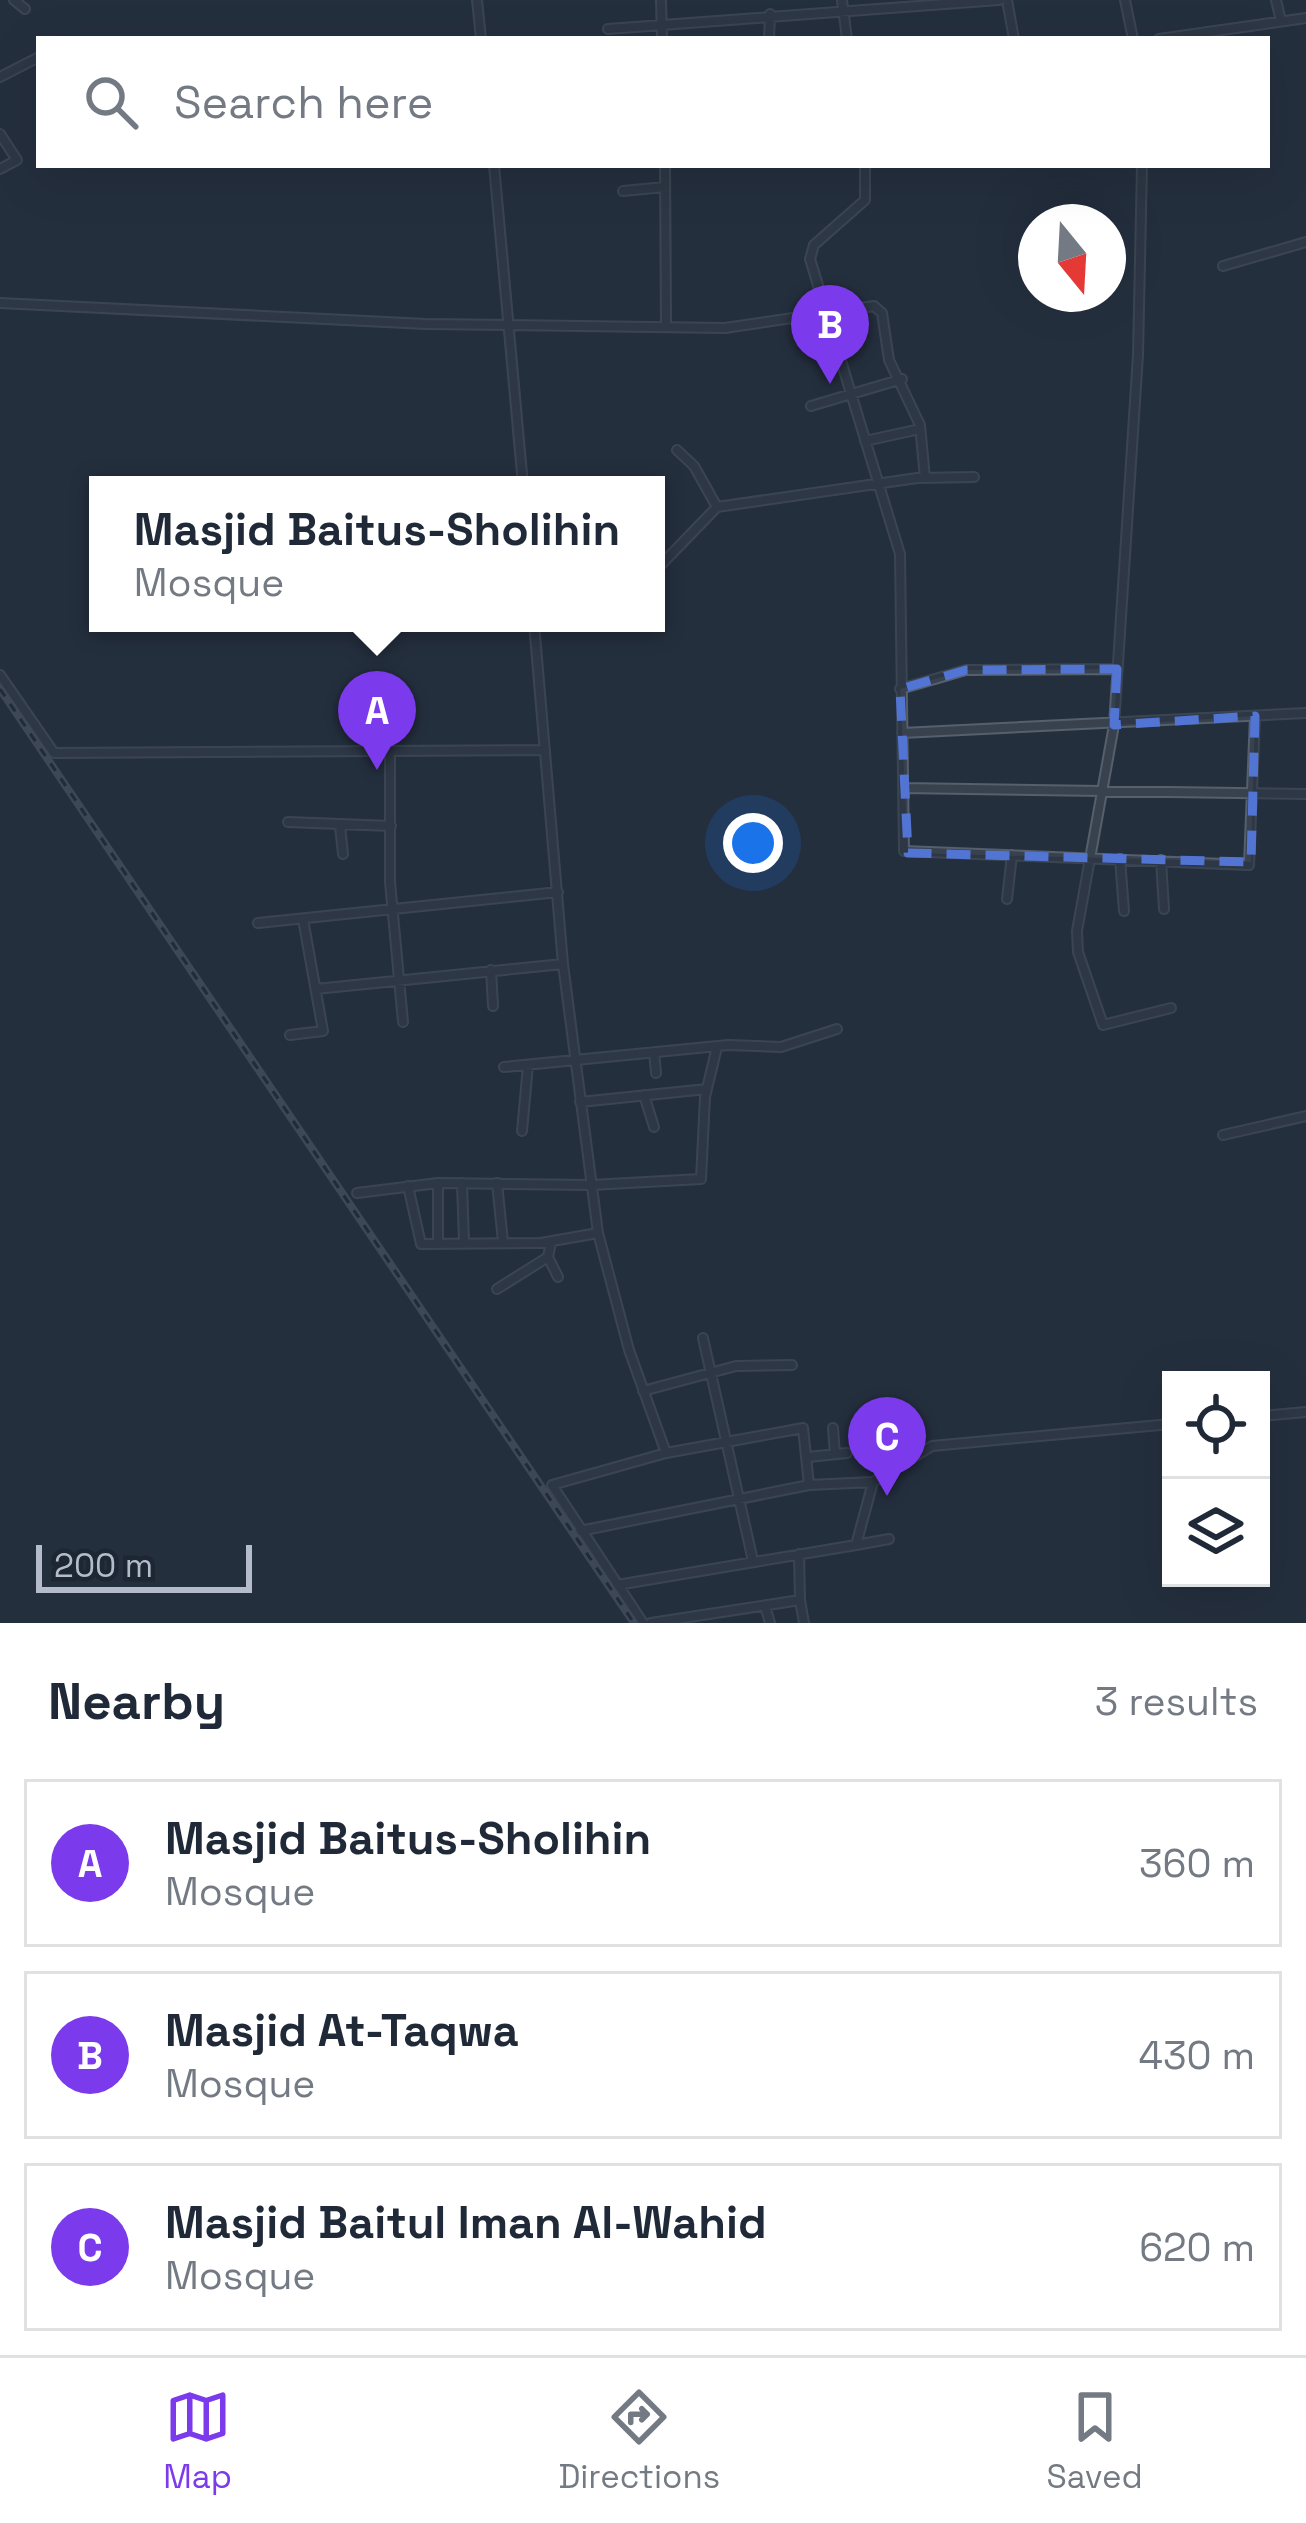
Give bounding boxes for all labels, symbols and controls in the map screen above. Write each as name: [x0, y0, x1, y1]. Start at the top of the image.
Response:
search box: [36, 36, 1270, 168]
icon: search: [78, 69, 144, 135]
text: Search here: [174, 74, 433, 131]
north arrow: [1018, 204, 1126, 312]
pin: B: [791, 285, 869, 384]
popup: [89, 476, 665, 632]
text: Masjid Baitus-Sholihin: [134, 501, 620, 558]
text: Mosque: [134, 558, 284, 607]
pin: A: [338, 671, 416, 770]
your location: [723, 813, 783, 873]
map controls: [1162, 1371, 1270, 1587]
button: locate: [1162, 1371, 1270, 1479]
pin: C: [848, 1397, 926, 1496]
button: layers: [1162, 1479, 1270, 1587]
scale bar: [36, 1539, 252, 1592]
text: 200 m: [54, 1545, 153, 1587]
text: Nearby: [48, 1669, 225, 1734]
text: 3 results: [1095, 1677, 1258, 1726]
text: Masjid Baitus-Sholihin: [165, 1810, 651, 1867]
text: A: [78, 1839, 102, 1888]
text: 360 m: [1139, 1839, 1255, 1888]
text: Mosque: [165, 1867, 315, 1916]
text: Masjid At-Taqwa: [165, 2002, 519, 2059]
text: B: [77, 2031, 103, 2080]
text: 430 m: [1139, 2031, 1255, 2080]
text: Mosque: [165, 2059, 315, 2108]
text: Masjid Baitul Iman Al-Wahid: [165, 2194, 767, 2251]
text: C: [77, 2223, 103, 2272]
text: 620 m: [1139, 2223, 1255, 2272]
text: Mosque: [165, 2251, 315, 2300]
tab: Map: [163, 2384, 232, 2498]
tab: Directions: [558, 2384, 720, 2498]
tab: Saved: [1047, 2384, 1143, 2498]

